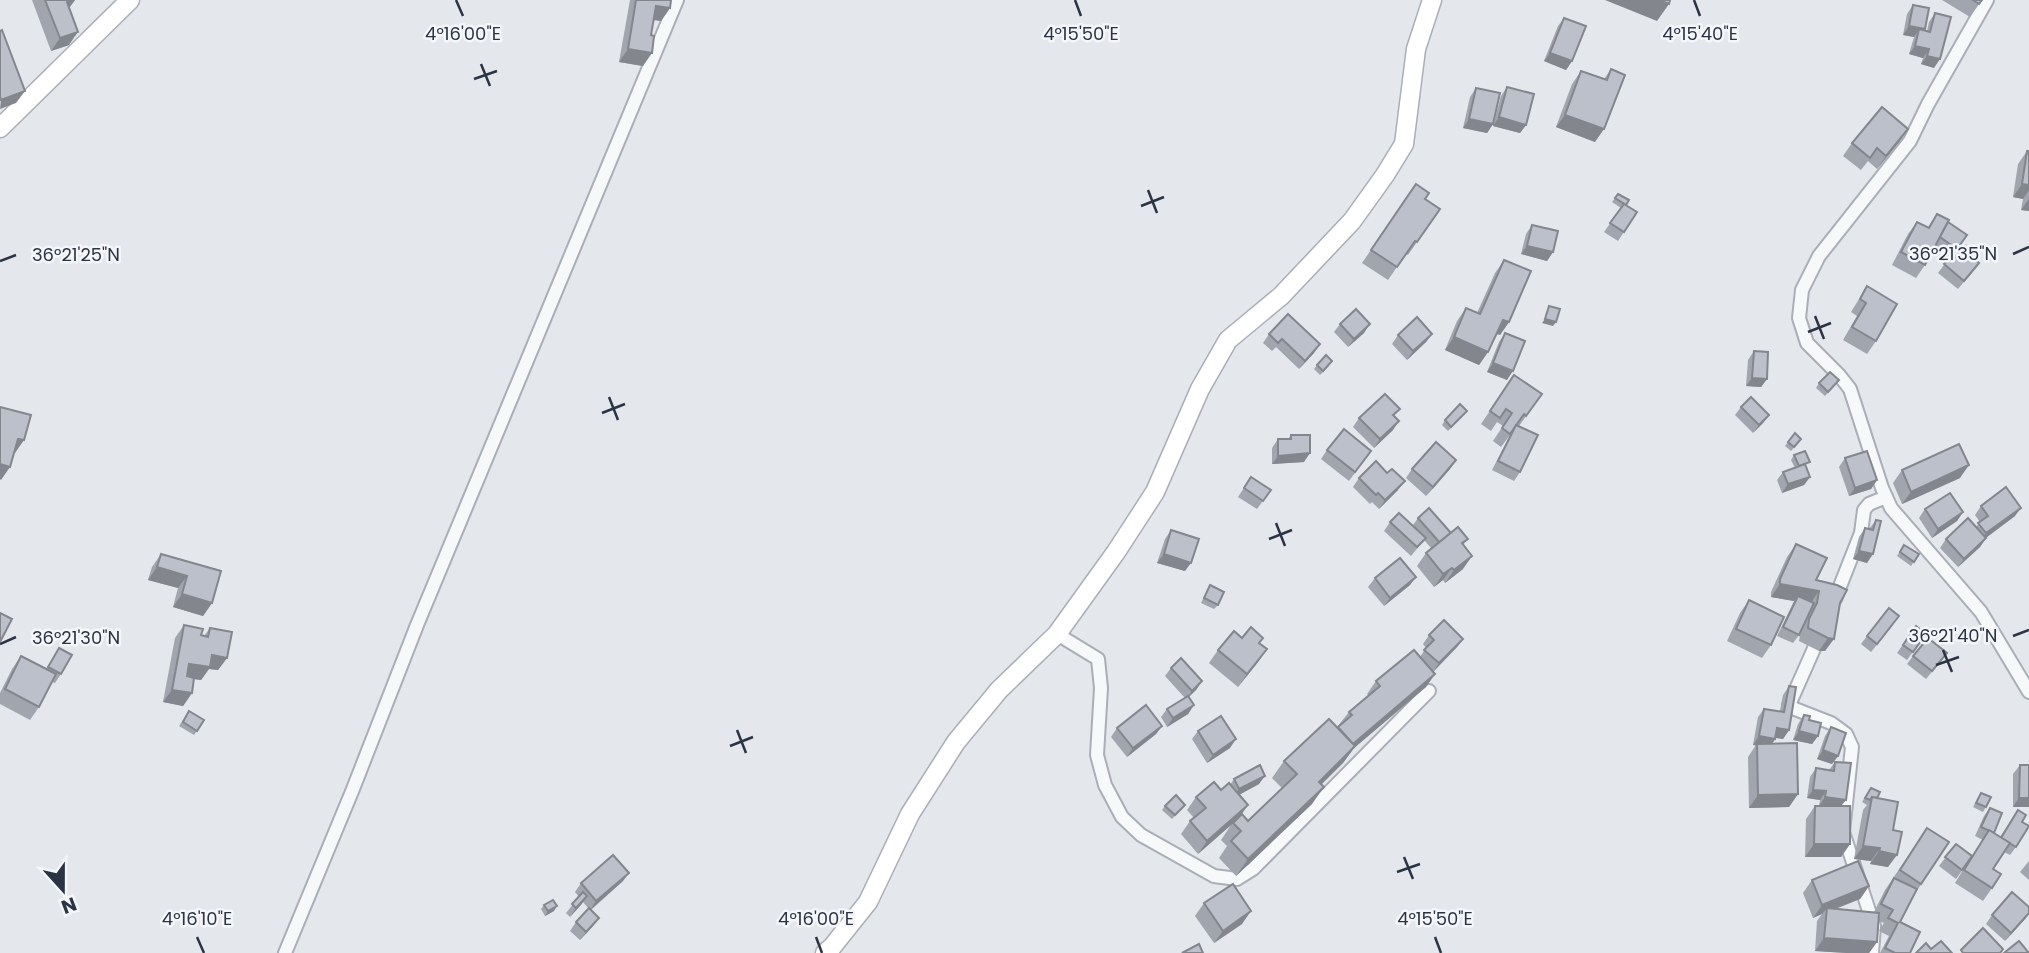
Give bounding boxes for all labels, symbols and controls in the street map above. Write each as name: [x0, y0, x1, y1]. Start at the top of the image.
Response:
text: 4°16'00"E: [425, 21, 501, 46]
text: 4°15'50"E: [1043, 21, 1119, 46]
text: 4°15'40"E: [1662, 21, 1738, 46]
text: 36°21'35"N: [1909, 241, 1997, 266]
text: 36°21'25"N: [32, 242, 120, 267]
text: 36°21'40"N: [1909, 623, 1997, 648]
text: 36°21'30"N: [32, 625, 120, 650]
north arrow: [28, 855, 98, 925]
text: N: [57, 890, 80, 921]
text: 4°16'10"E: [162, 906, 232, 931]
text: 4°16'00"E: [778, 906, 854, 931]
text: 4°15'50"E: [1397, 906, 1473, 931]

